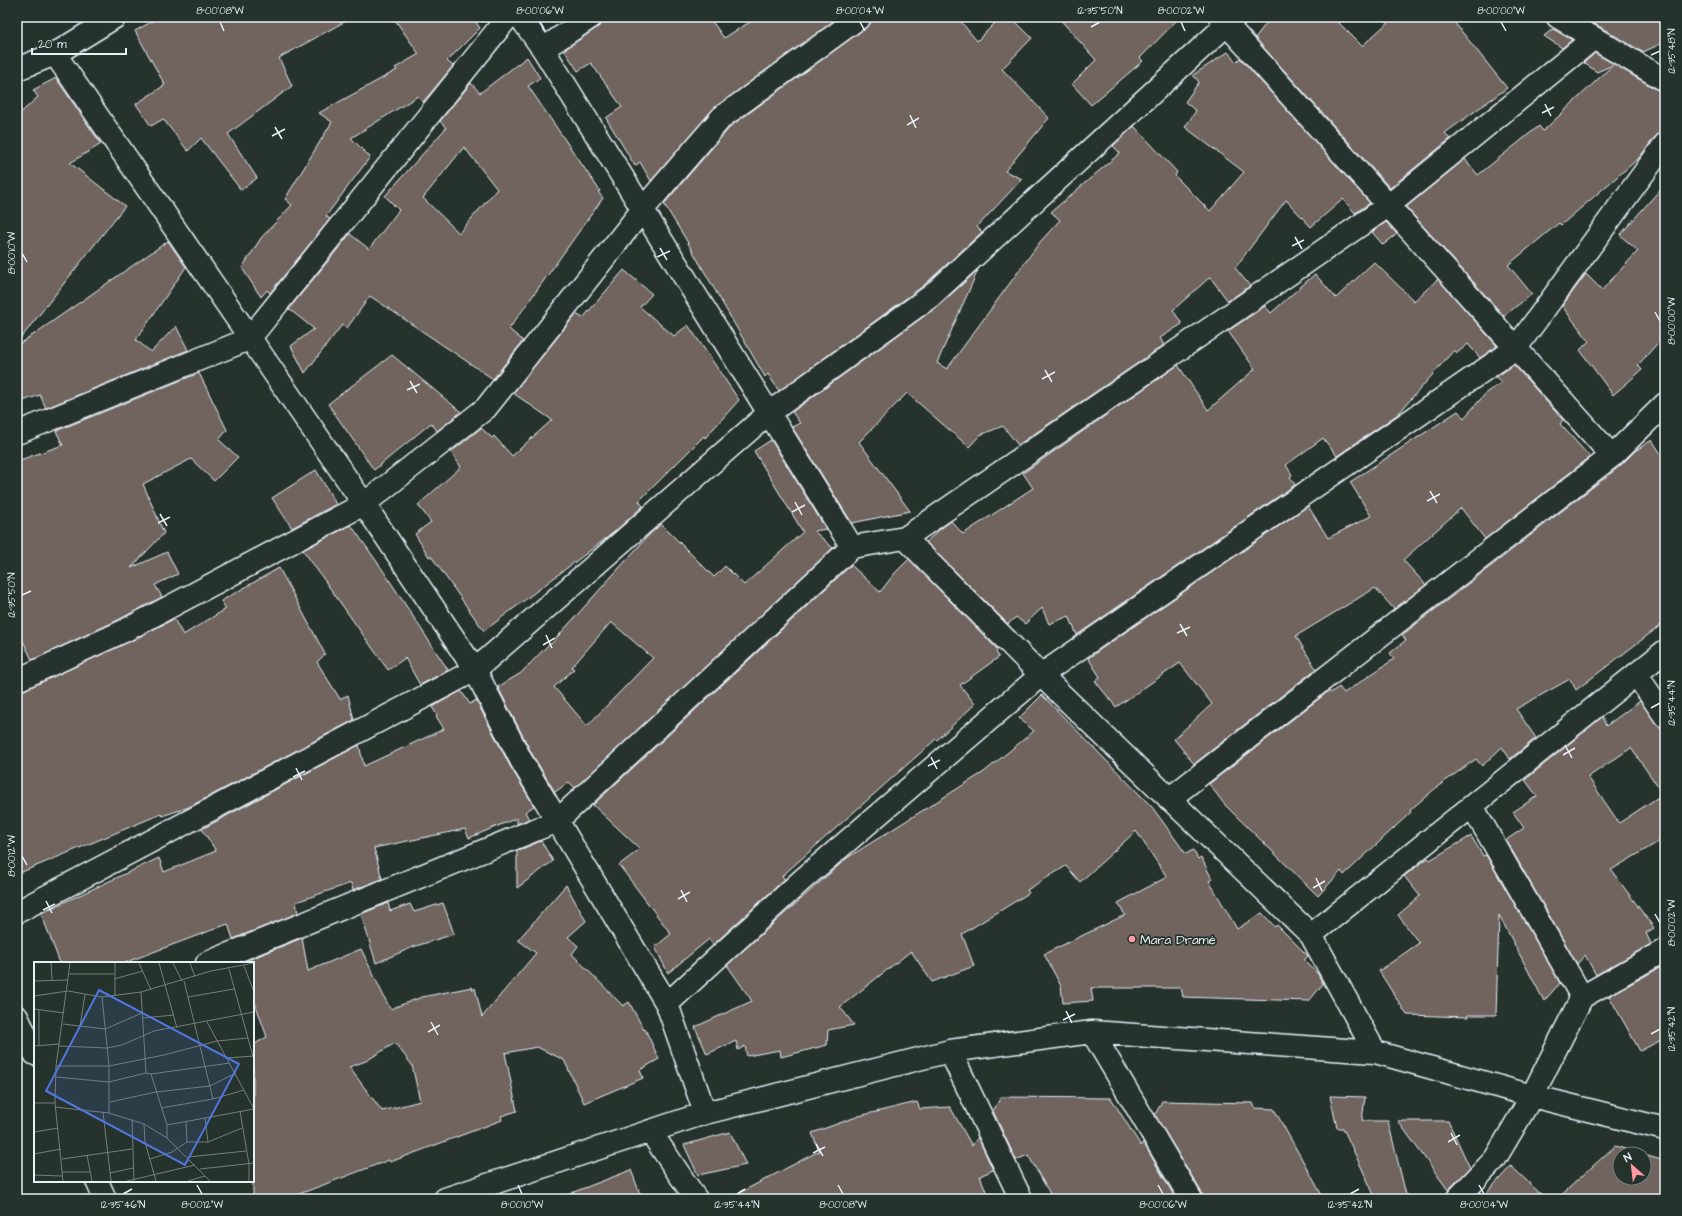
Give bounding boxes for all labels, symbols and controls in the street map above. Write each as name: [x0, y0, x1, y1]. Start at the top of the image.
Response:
text: 8°00'08"W: [196, 4, 244, 18]
text: 8°00'06"W: [516, 4, 564, 18]
text: 8°00'04"W: [836, 4, 884, 18]
text: 12°35'50"N: [1077, 4, 1123, 18]
text: 8°00'02"W: [1158, 4, 1205, 18]
text: 8°00'00"W: [1477, 4, 1525, 18]
text: 12°35'48"N: [1665, 29, 1679, 73]
scale bar: [32, 30, 126, 56]
text: 20 m: [38, 36, 67, 53]
text: 8°00'10"W: [5, 231, 19, 274]
text: 8°00'00"W: [1665, 297, 1679, 345]
text: 12°35'50"N: [5, 572, 19, 618]
text: 12°35'44"N: [1665, 680, 1679, 726]
text: 8°00'12"W: [5, 835, 19, 877]
text: 8°00'02"W: [1665, 899, 1679, 946]
place label: Mara Dramé: [1140, 931, 1216, 949]
marker: Mara Dramé: [1127, 934, 1137, 944]
inset map: [34, 962, 254, 1182]
text: 12°35'42"N: [1665, 1007, 1679, 1051]
north arrow: [1612, 1146, 1652, 1186]
text: N: [1621, 1149, 1634, 1166]
text: 12°35'46"N: [101, 1198, 145, 1212]
text: 8°00'12"W: [181, 1198, 223, 1212]
text: 8°00'10"W: [501, 1198, 544, 1212]
text: 12°35'44"N: [714, 1198, 760, 1212]
text: 8°00'08"W: [819, 1198, 867, 1212]
text: 8°00'06"W: [1139, 1198, 1187, 1212]
text: 12°35'42"N: [1328, 1198, 1372, 1212]
text: 8°00'04"W: [1460, 1198, 1508, 1212]

